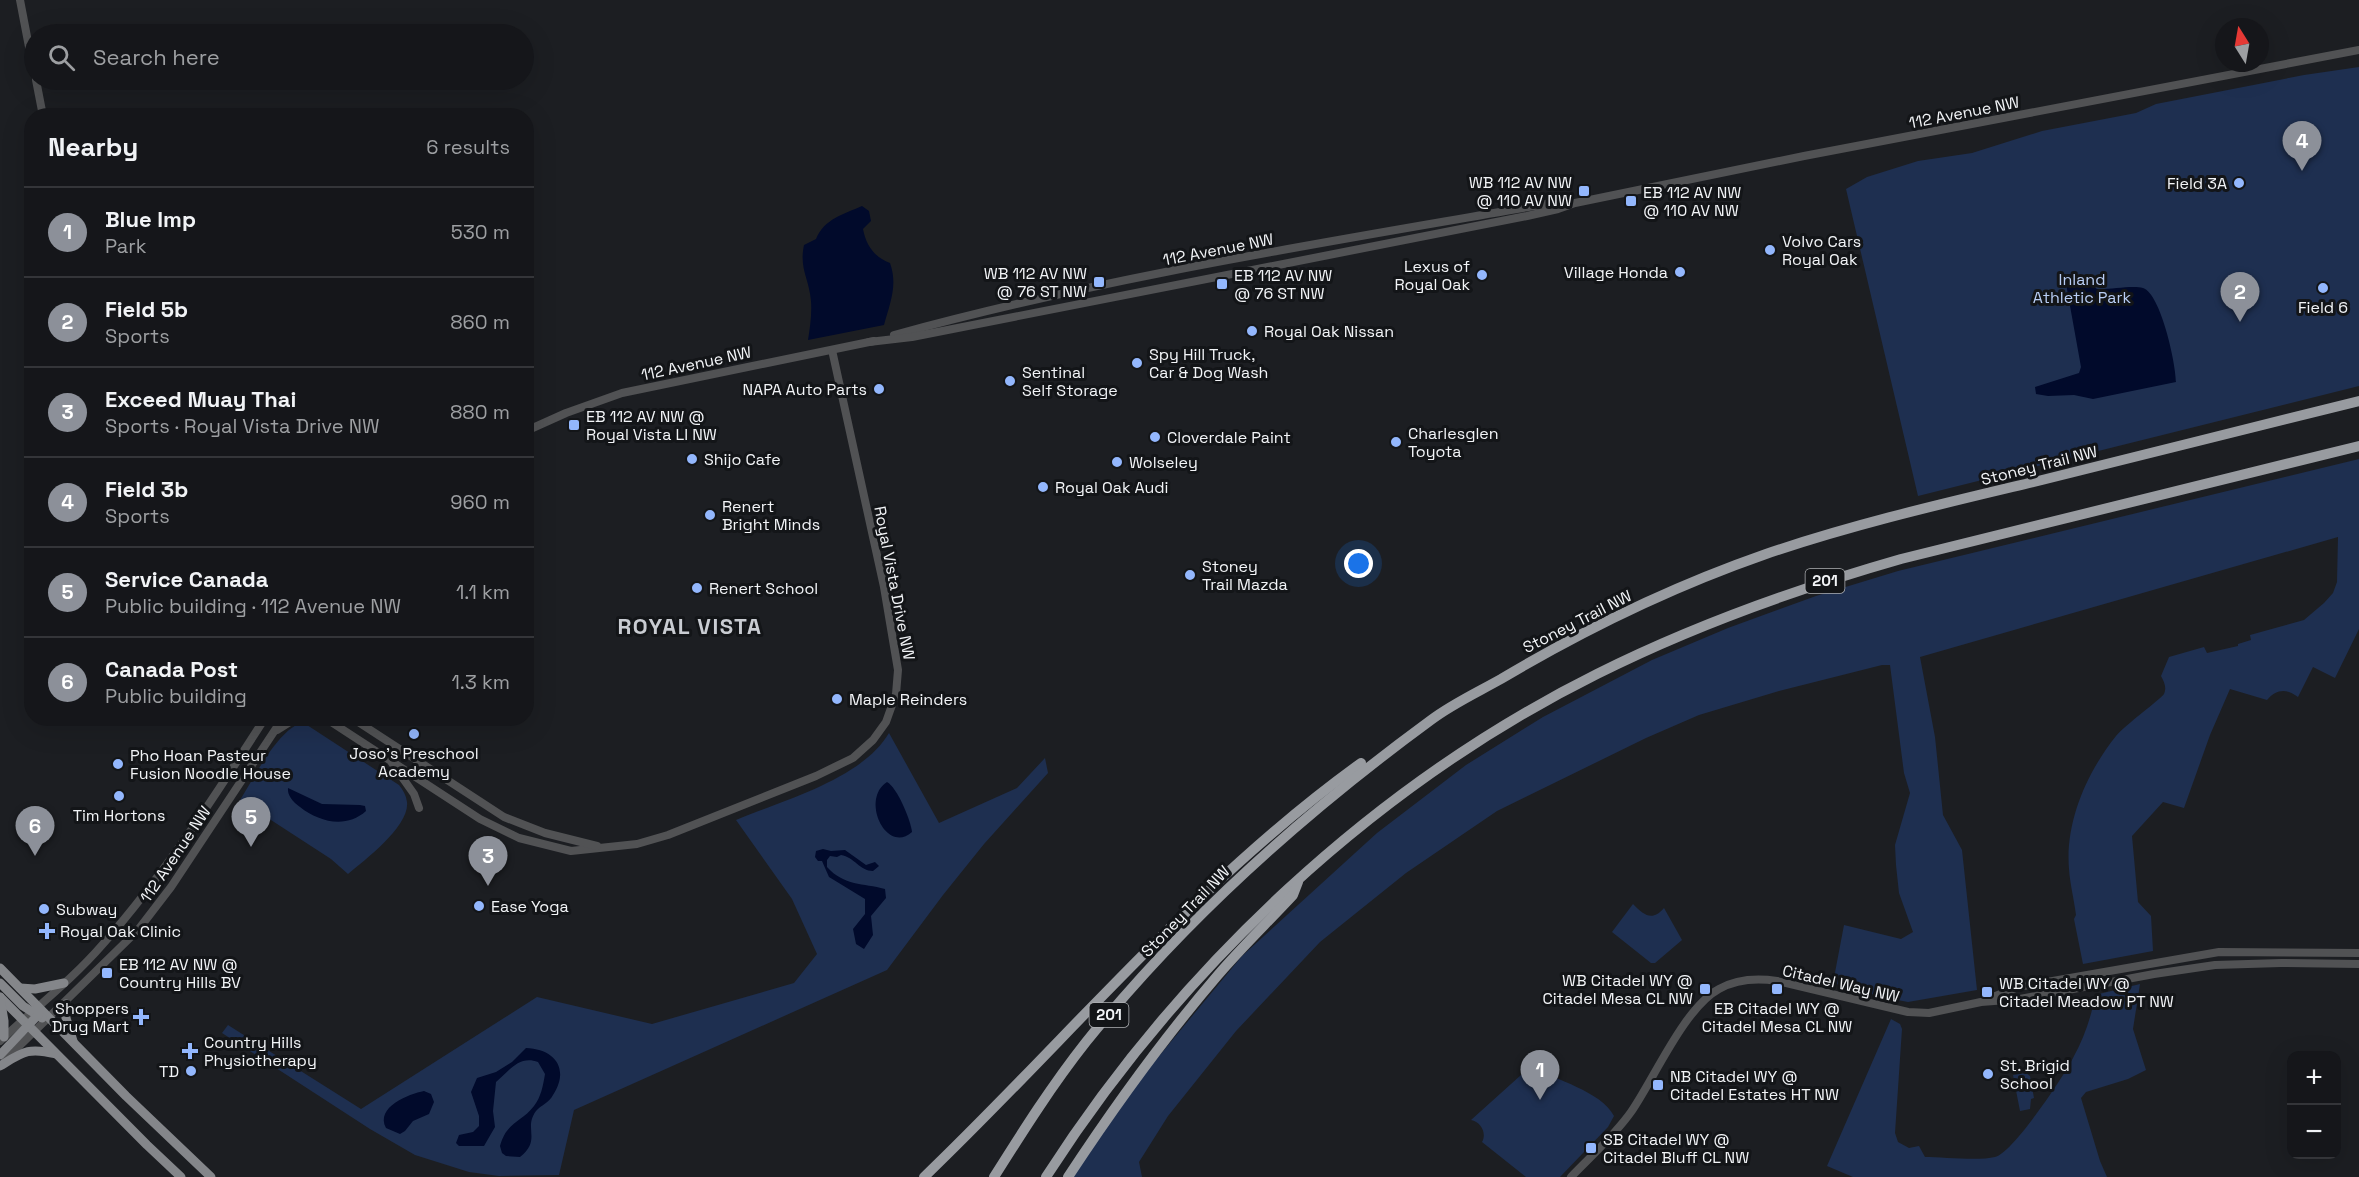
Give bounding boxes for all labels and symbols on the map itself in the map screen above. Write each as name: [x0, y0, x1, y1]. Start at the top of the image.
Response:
north arrow: [2215, 18, 2269, 72]
street label: 112 Avenue NW: [1907, 91, 2021, 133]
pin: 4: [2282, 122, 2322, 171]
place label: WB 112 AV NW @ 110 AV NW: [1469, 172, 1572, 211]
place label: Field 3A: [2167, 173, 2227, 194]
marker: Field 3A: [2232, 176, 2246, 190]
place label: EB 112 AV NW @ 110 AV NW: [1643, 182, 1741, 221]
marker: WB 112 AV NW @ 110 AV NW: [1577, 184, 1591, 198]
marker: EB 112 AV NW @ 110 AV NW: [1624, 194, 1638, 208]
street label: 112 Avenue NW: [1161, 228, 1275, 270]
place label: Volvo Cars Royal Oak: [1782, 231, 1861, 270]
marker: Volvo Cars Royal Oak: [1763, 243, 1777, 257]
place label: Lexus of Royal Oak: [1394, 256, 1470, 295]
place label: Village Honda: [1564, 262, 1668, 283]
place label: WB 112 AV NW @ 76 ST NW: [984, 263, 1087, 302]
place label: EB 112 AV NW @ 76 ST NW: [1234, 265, 1332, 304]
marker: Village Honda: [1673, 265, 1687, 279]
marker: Lexus of Royal Oak: [1475, 268, 1489, 282]
park label: Inland Athletic Park: [2033, 269, 2132, 308]
pin: 2: [2220, 272, 2260, 322]
marker: WB 112 AV NW @ 76 ST NW: [1092, 275, 1106, 289]
marker: EB 112 AV NW @ 76 ST NW: [1215, 277, 1229, 291]
marker: Field 6: [2316, 281, 2330, 295]
place label: Field 6: [2298, 297, 2348, 318]
place label: Royal Oak Nissan: [1264, 321, 1394, 342]
marker: Royal Oak Nissan: [1245, 324, 1259, 338]
street label: 112 Avenue NW: [639, 342, 753, 385]
place label: Spy Hill Truck, Car & Dog Wash: [1149, 344, 1268, 383]
marker: Spy Hill Truck, Car & Dog Wash: [1130, 356, 1144, 370]
place label: Sentinal Self Storage: [1022, 362, 1118, 401]
marker: Sentinal Self Storage: [1003, 374, 1017, 388]
place label: NAPA Auto Parts: [742, 379, 867, 400]
marker: NAPA Auto Parts: [872, 382, 886, 396]
place label: EB 112 AV NW @ Royal Vista LI NW: [586, 406, 717, 445]
marker: EB 112 AV NW @ Royal Vista LI NW: [567, 418, 581, 432]
place label: Charlesglen Toyota: [1408, 423, 1499, 462]
place label: Cloverdale Paint: [1167, 427, 1291, 448]
marker: Cloverdale Paint: [1148, 430, 1162, 444]
marker: Charlesglen Toyota: [1389, 435, 1403, 449]
street label: Stoney Trail NW: [1979, 441, 2100, 490]
place label: Shijo Cafe: [704, 449, 781, 470]
marker: Shijo Cafe: [685, 452, 699, 466]
place label: Wolseley: [1129, 452, 1198, 473]
marker: Wolseley: [1110, 455, 1124, 469]
place label: Royal Oak Audi: [1055, 477, 1169, 498]
marker: Royal Oak Audi: [1036, 480, 1050, 494]
place label: Renert Bright Minds: [722, 496, 820, 535]
street label: Royal Vista Drive NW: [869, 504, 920, 662]
marker: Renert Bright Minds: [703, 508, 717, 522]
your location: [1344, 549, 1373, 578]
place label: Stoney Trail Mazda: [1202, 556, 1288, 595]
marker: Stoney Trail Mazda: [1183, 568, 1197, 582]
road number: 201: [1806, 569, 1844, 593]
place label: Renert School: [709, 578, 818, 599]
marker: Renert School: [690, 581, 704, 595]
street label: Stoney Trail NW: [1519, 585, 1635, 658]
district label: ROYAL VISTA: [617, 612, 763, 640]
place label: Maple Reinders: [849, 689, 967, 710]
marker: Maple Reinders: [830, 692, 844, 706]
marker: Joso's Preschool Academy: [407, 727, 421, 741]
place label: Joso's Preschool Academy: [349, 743, 479, 782]
place label: Pho Hoan Pasteur Fusion Noodle House: [130, 745, 291, 784]
marker: Pho Hoan Pasteur Fusion Noodle House: [111, 757, 125, 771]
marker: Tim Hortons: [112, 789, 126, 803]
pin: 5: [232, 798, 270, 847]
street label: 112 Avenue NW: [135, 802, 215, 907]
place label: Tim Hortons: [73, 805, 165, 826]
pin: 6: [15, 806, 54, 856]
pin: 3: [468, 836, 508, 886]
street label: Stoney Trail NW: [1136, 861, 1234, 962]
place label: Ease Yoga: [491, 896, 569, 917]
place label: Subway: [56, 899, 117, 920]
marker: Ease Yoga: [472, 899, 486, 913]
marker: Subway: [37, 902, 51, 916]
place label: Royal Oak Clinic: [60, 921, 181, 942]
marker: Royal Oak Clinic: [38, 922, 56, 940]
place label: EB 112 AV NW @ Country Hills BV: [119, 954, 241, 993]
street label: Citadel Way NW: [1780, 960, 1901, 1007]
marker: EB 112 AV NW @ Country Hills BV: [100, 966, 114, 980]
place label: WB Citadel WY @ Citadel Mesa CL NW: [1542, 970, 1693, 1009]
place label: WB Citadel WY @ Citadel Meadow PT NW: [1999, 973, 2174, 1012]
marker: WB Citadel WY @ Citadel Mesa CL NW: [1698, 982, 1712, 996]
marker: EB Citadel WY @ Citadel Mesa CL NW: [1770, 982, 1784, 996]
marker: WB Citadel WY @ Citadel Meadow PT NW: [1980, 985, 1994, 999]
place label: Shoppers Drug Mart: [52, 998, 129, 1037]
place label: EB Citadel WY @ Citadel Mesa CL NW: [1702, 998, 1852, 1037]
road number: 201: [1090, 1003, 1128, 1027]
marker: Shoppers Drug Mart: [134, 1010, 148, 1024]
place label: Country Hills Physiotherapy: [204, 1032, 317, 1071]
marker: Country Hills Physiotherapy: [181, 1042, 199, 1060]
pin: 1: [1520, 1050, 1560, 1100]
place label: St. Brigid School: [2000, 1055, 2070, 1094]
place label: TD: [159, 1061, 179, 1082]
marker: TD: [184, 1064, 198, 1078]
place label: NB Citadel WY @ Citadel Estates HT NW: [1670, 1066, 1839, 1105]
marker: St. Brigid School: [1981, 1067, 1995, 1081]
marker: NB Citadel WY @ Citadel Estates HT NW: [1651, 1078, 1665, 1092]
place label: SB Citadel WY @ Citadel Bluff CL NW: [1603, 1129, 1749, 1168]
marker: SB Citadel WY @ Citadel Bluff CL NW: [1584, 1141, 1598, 1155]

